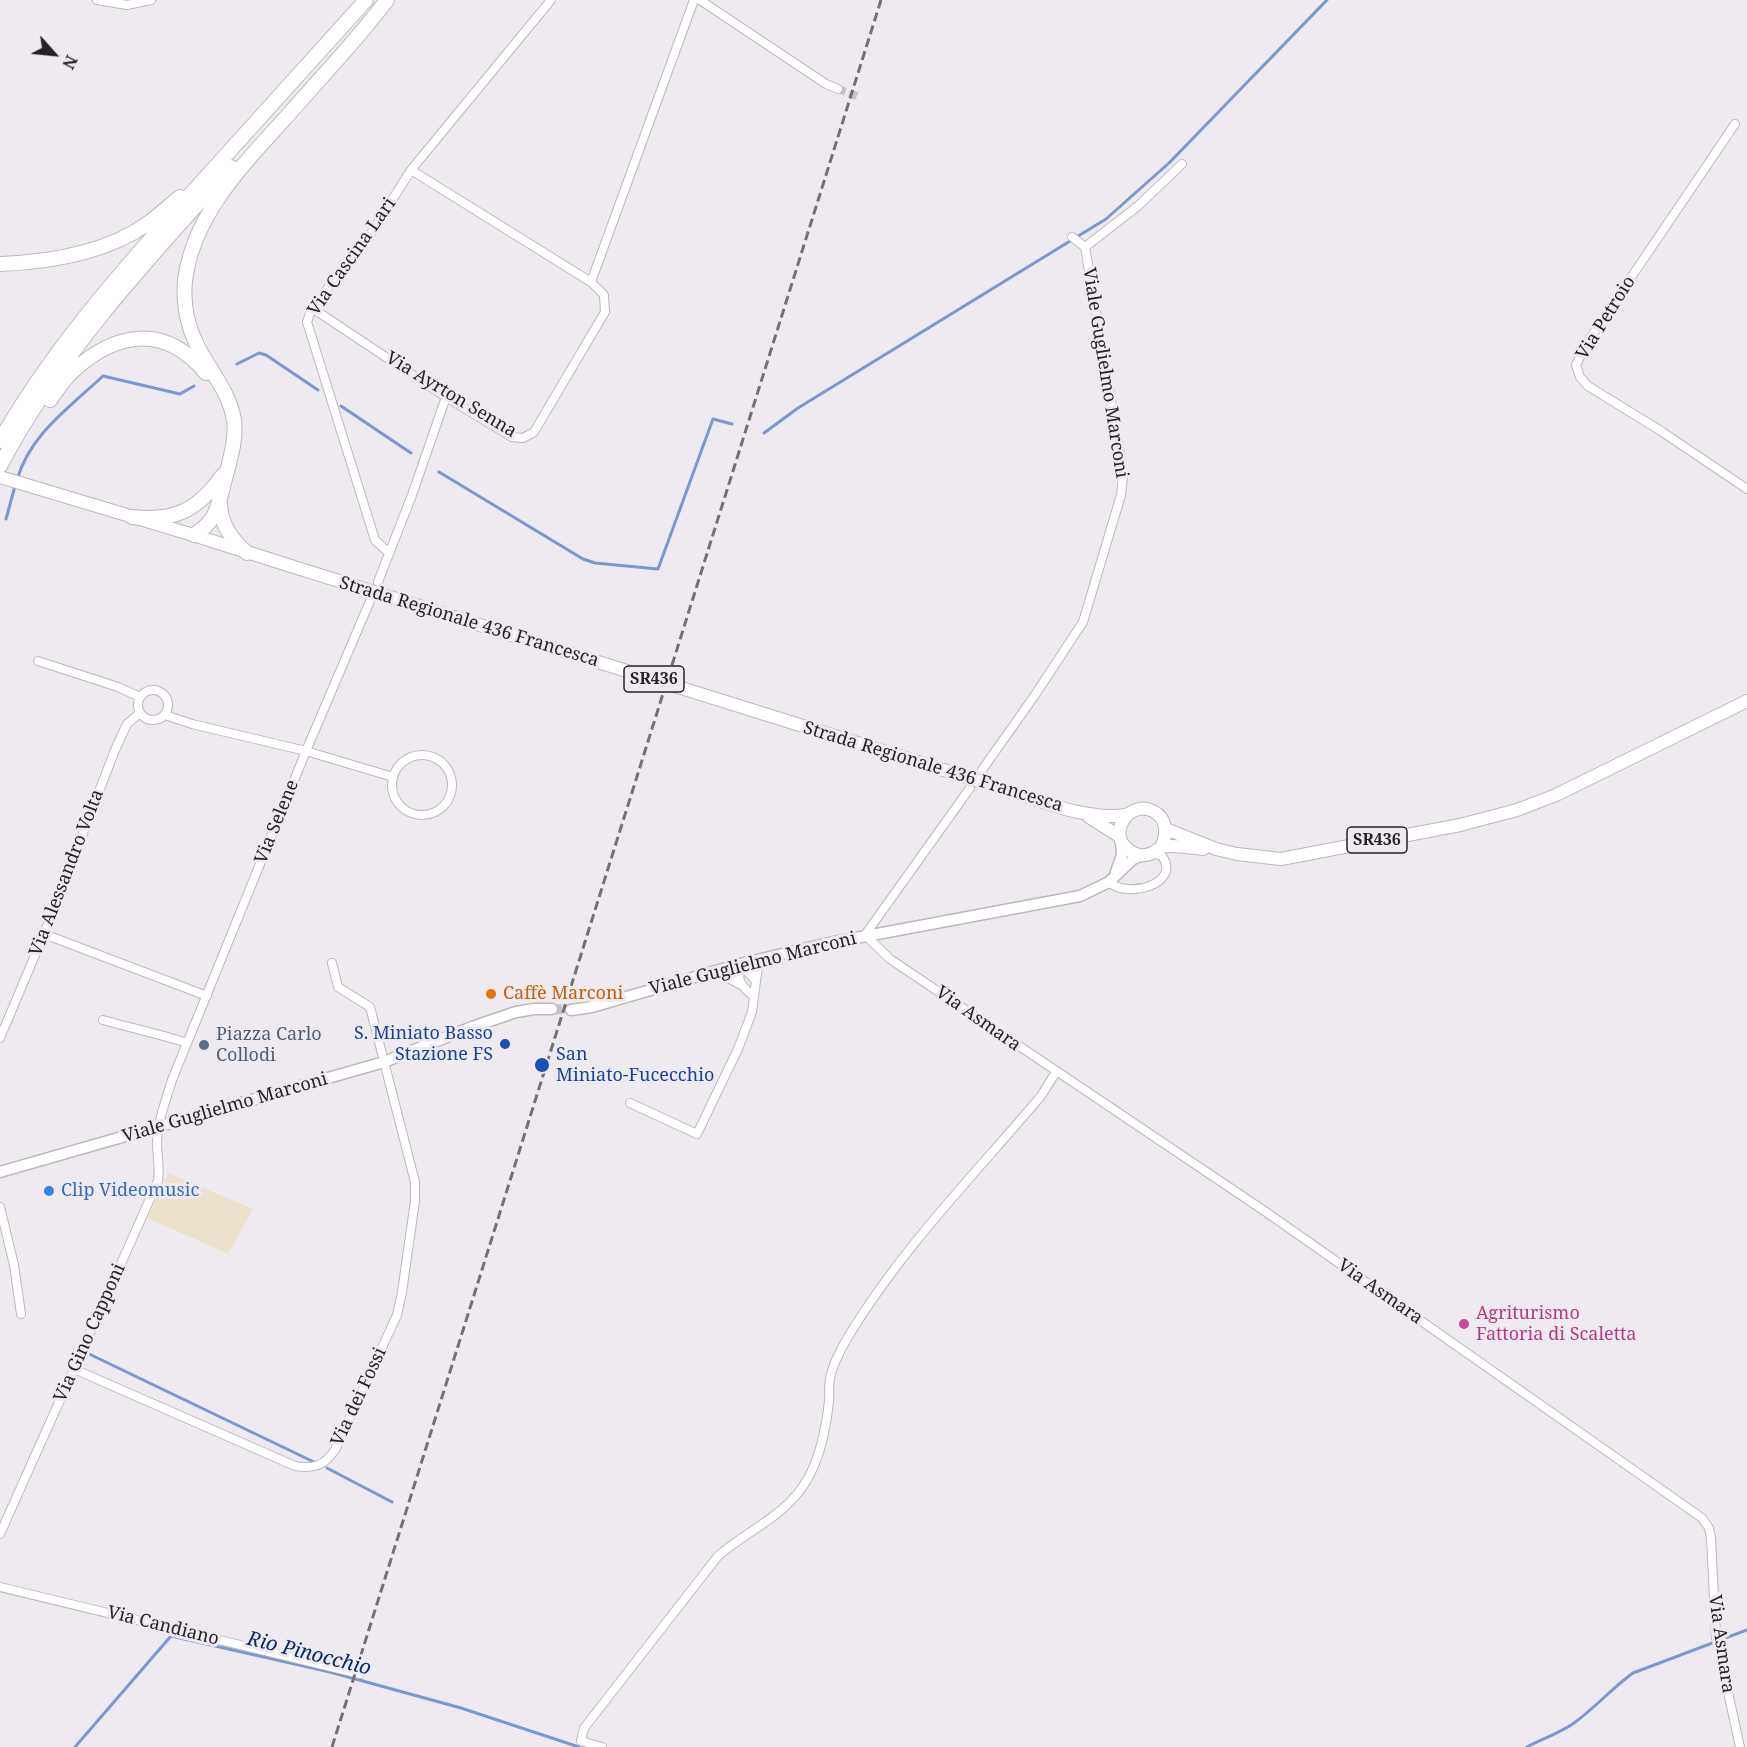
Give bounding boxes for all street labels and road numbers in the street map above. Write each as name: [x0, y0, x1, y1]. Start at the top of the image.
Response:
street label: Via Cascina Lari: [303, 194, 401, 320]
street label: Viale Guglielmo Marconi: [1078, 266, 1132, 480]
street label: Via Petroio: [1572, 272, 1640, 364]
street label: Via Ayrton Senna: [382, 347, 520, 443]
street label: Strada Regionale 436 Francesca: [337, 572, 601, 672]
road number: SR436: [624, 666, 684, 692]
street label: Strada Regionale 436 Francesca: [801, 717, 1065, 817]
street label: Via Selene: [250, 777, 304, 867]
street label: Via Alessandro Volta: [25, 787, 109, 959]
road number: SR436: [1347, 827, 1407, 853]
street label: Viale Guglielmo Marconi: [647, 928, 859, 1000]
street label: Via Asmara: [931, 982, 1025, 1056]
street label: Viale Guglielmo Marconi: [120, 1068, 330, 1148]
street label: Via Asmara: [1333, 1255, 1427, 1329]
street label: Via Gino Capponi: [50, 1261, 130, 1405]
street label: Via dei Fossi: [327, 1344, 391, 1450]
street label: Via Asmara: [1703, 1594, 1739, 1694]
street label: Via Candiano: [105, 1602, 221, 1650]

